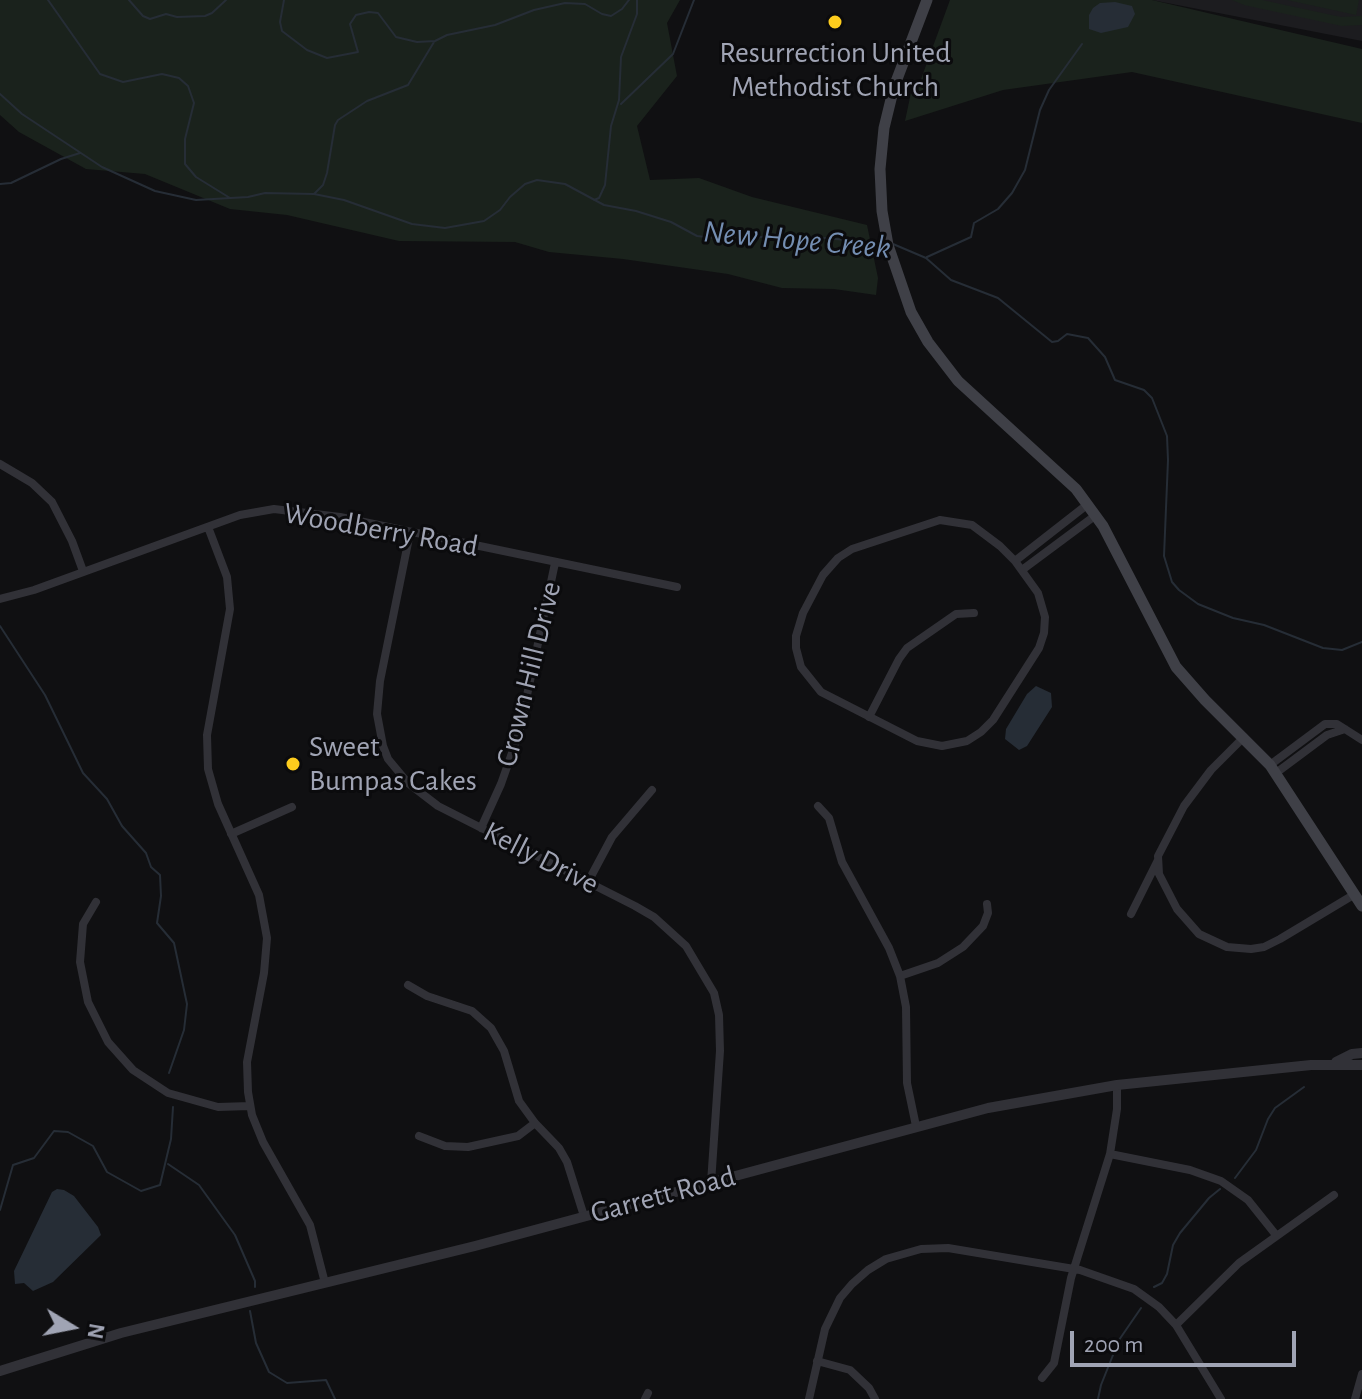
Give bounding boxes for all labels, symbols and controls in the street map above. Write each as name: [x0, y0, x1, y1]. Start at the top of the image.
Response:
marker: Resurrection United Methodist Church: [826, 13, 844, 31]
place label: Resurrection United Methodist Church: [719, 35, 951, 106]
water label: New Hope Creek: [702, 213, 892, 267]
street label: Woodberry Road: [281, 495, 481, 565]
street label: Crown Hill Drive: [489, 578, 569, 770]
place label: Sweet Bumpas Cakes: [309, 729, 477, 800]
marker: Sweet Bumpas Cakes: [284, 755, 302, 773]
street label: Kelly Drive: [477, 814, 605, 902]
street label: Garrett Road: [587, 1158, 739, 1232]
north arrow: [32, 1287, 112, 1367]
scale bar: [1074, 1315, 1300, 1365]
text: N: [83, 1322, 108, 1341]
text: 200 m: [1084, 1333, 1143, 1357]

